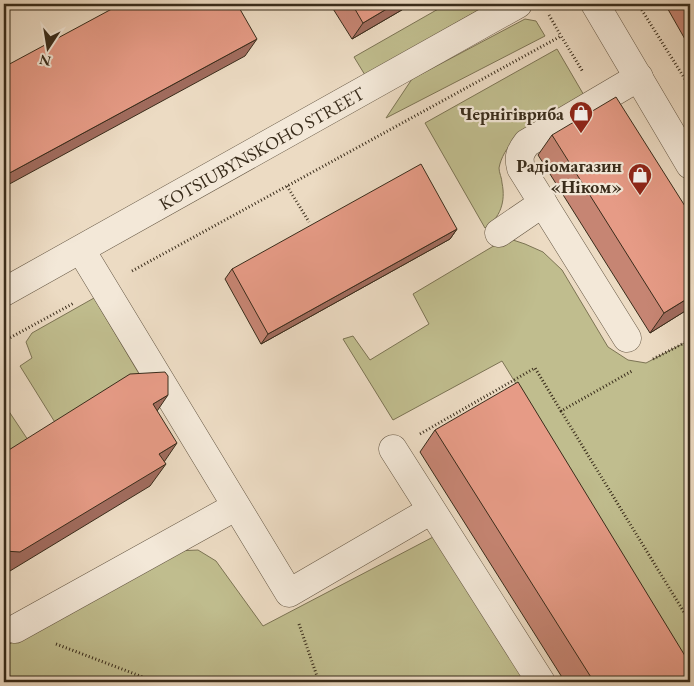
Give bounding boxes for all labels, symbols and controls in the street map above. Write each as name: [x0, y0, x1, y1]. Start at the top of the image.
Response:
north arrow: [22, 22, 72, 72]
text: N: [37, 51, 53, 71]
street label: KOTSIUBYNSKOHO STREET: [154, 81, 369, 215]
shop icon: Чернігівриба: [568, 100, 594, 134]
place label: Чернігівриба: [459, 102, 564, 125]
place label: Радіомагазин «Ніком»: [516, 154, 623, 198]
shop icon: Радіомагазин «Ніком»: [627, 162, 653, 196]

